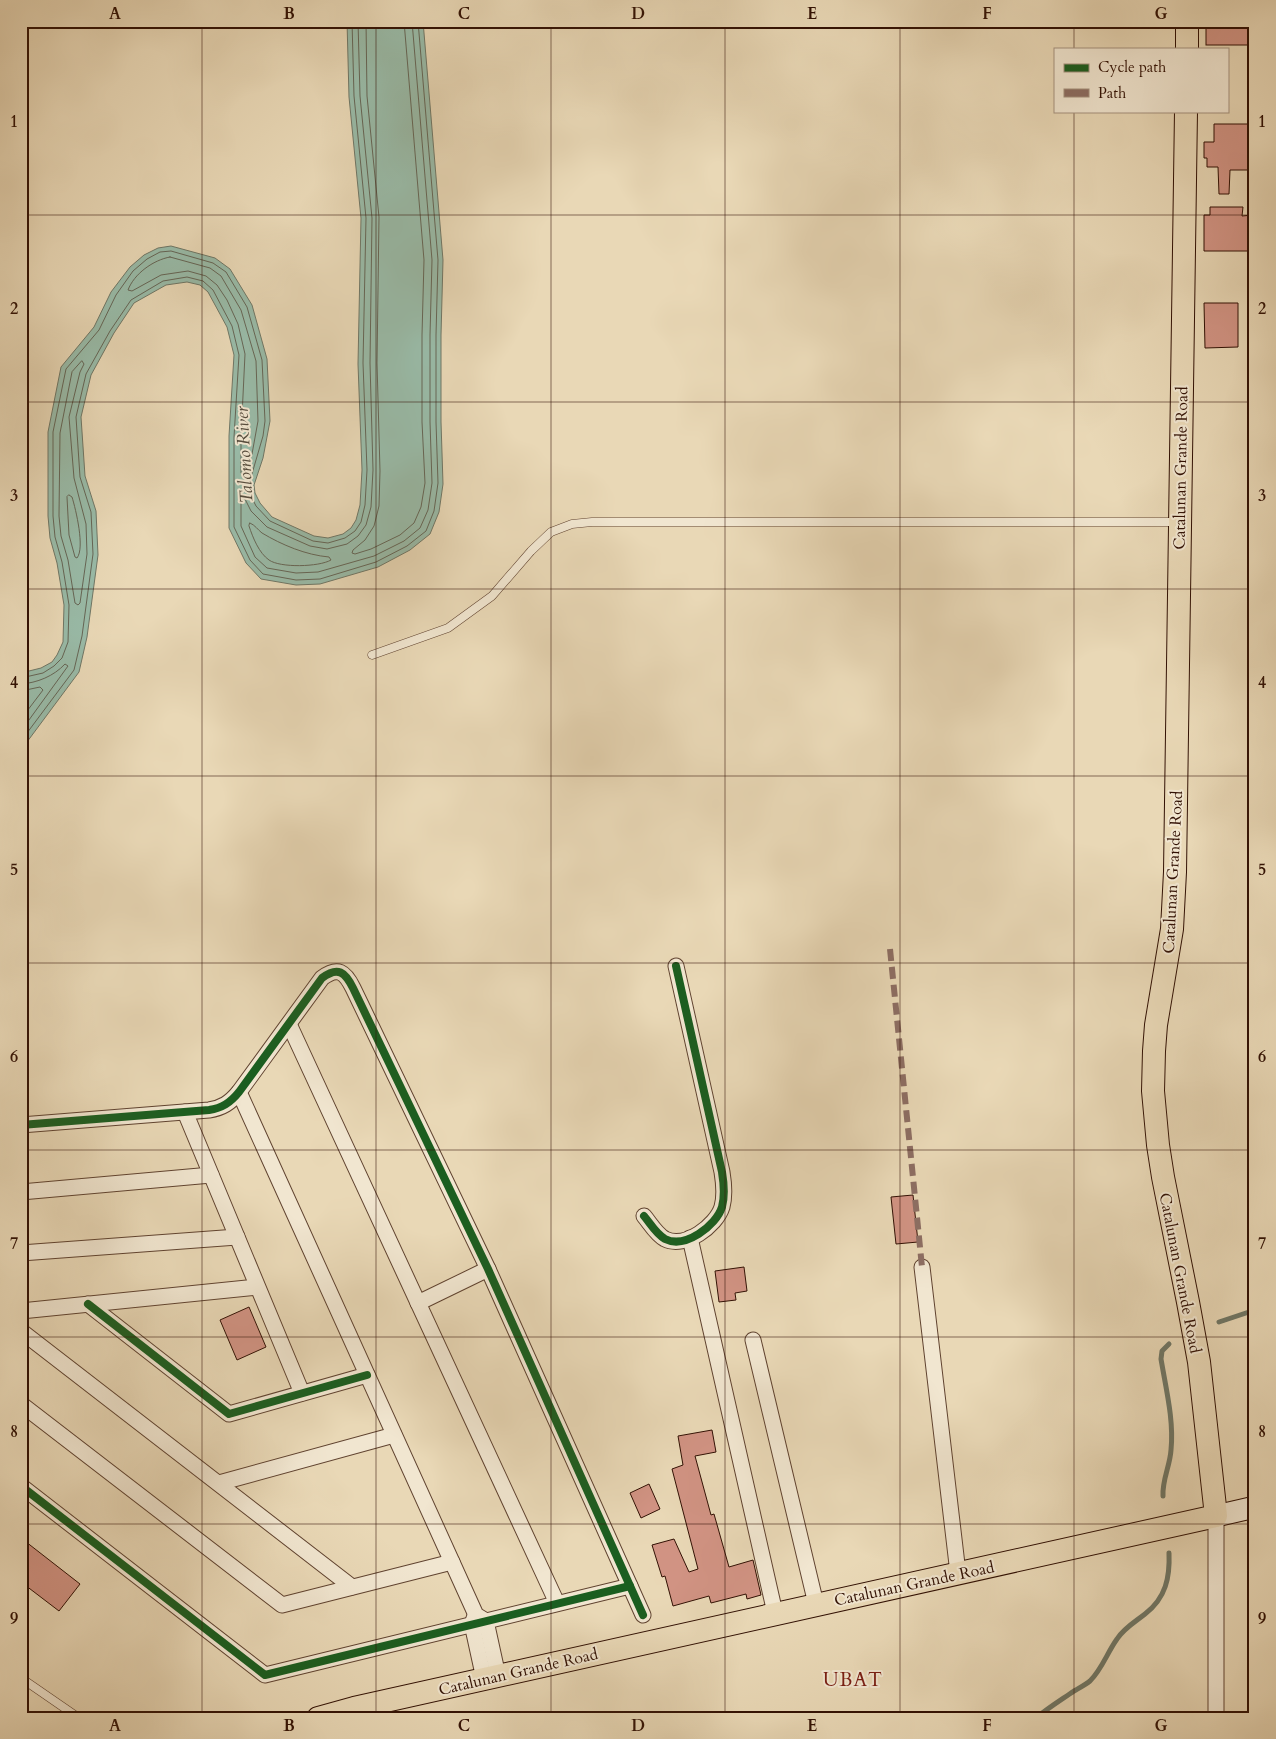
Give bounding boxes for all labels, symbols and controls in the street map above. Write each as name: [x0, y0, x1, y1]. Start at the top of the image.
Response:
text: A: [109, 3, 121, 25]
text: B: [283, 3, 295, 25]
text: C: [458, 3, 470, 25]
text: D: [631, 3, 645, 25]
text: E: [807, 3, 817, 25]
text: F: [982, 3, 992, 25]
text: G: [1154, 3, 1168, 25]
legend: [1054, 48, 1228, 112]
text: Cycle path: [1098, 57, 1167, 77]
text: Path: [1098, 83, 1127, 103]
text: 1: [10, 111, 18, 133]
text: 1: [1258, 111, 1266, 133]
text: 2: [10, 298, 18, 320]
text: 2: [1258, 298, 1266, 320]
street label: Catalunan Grande Road: [1169, 386, 1193, 550]
water label: Talomo River: [229, 405, 260, 504]
text: 3: [10, 485, 18, 507]
text: 3: [1258, 485, 1266, 507]
text: 4: [10, 672, 18, 694]
text: 4: [1258, 672, 1266, 694]
street label: Catalunan Grande Road: [1158, 790, 1188, 954]
text: 5: [10, 859, 18, 881]
text: 5: [1258, 859, 1266, 881]
text: 6: [10, 1046, 18, 1068]
text: 6: [1258, 1046, 1266, 1068]
street label: Catalunan Grande Road: [1154, 1191, 1206, 1356]
text: 7: [10, 1233, 18, 1255]
text: 7: [1258, 1233, 1266, 1255]
text: 8: [10, 1421, 18, 1443]
text: 8: [1258, 1421, 1266, 1443]
street label: Catalunan Grande Road: [832, 1556, 997, 1612]
text: 9: [10, 1608, 18, 1630]
text: 9: [1258, 1608, 1266, 1630]
street label: Catalunan Grande Road: [436, 1643, 601, 1701]
district label: UBAT: [823, 1667, 883, 1693]
text: A: [109, 1715, 121, 1737]
text: B: [283, 1715, 295, 1737]
text: C: [458, 1715, 470, 1737]
text: D: [631, 1715, 645, 1737]
text: E: [807, 1715, 817, 1737]
text: F: [982, 1715, 992, 1737]
text: G: [1154, 1715, 1168, 1737]

